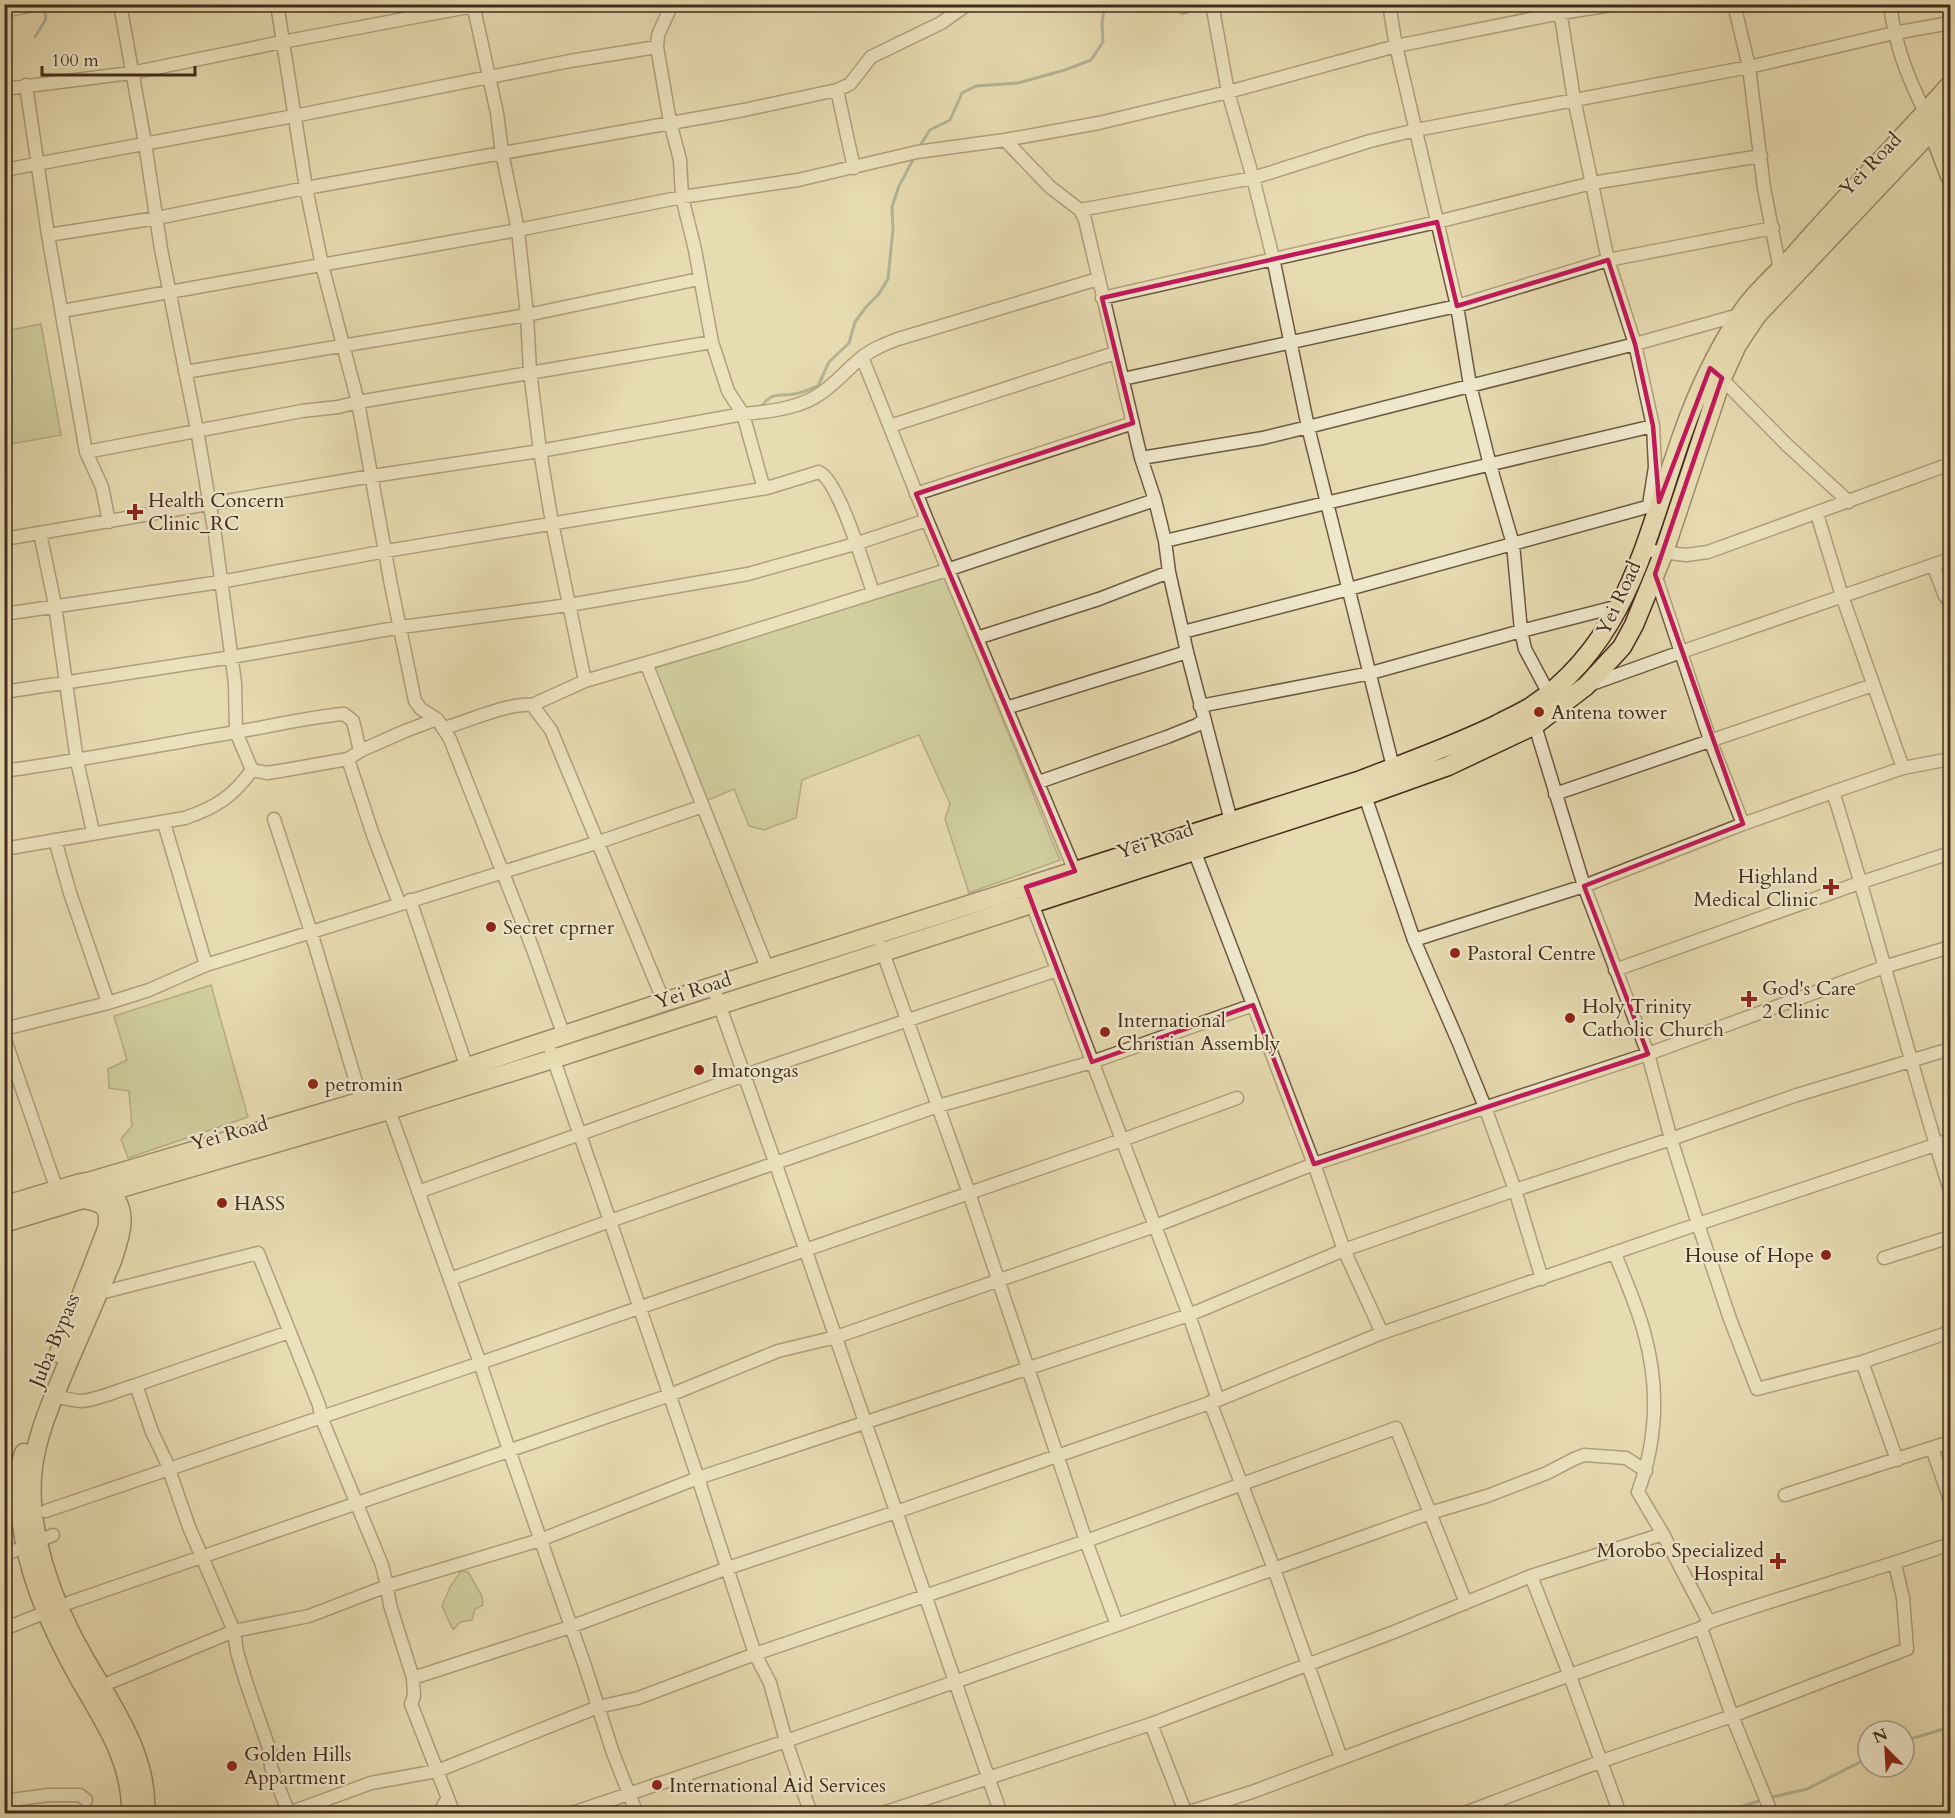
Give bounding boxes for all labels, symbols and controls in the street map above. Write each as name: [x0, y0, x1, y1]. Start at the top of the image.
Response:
scale bar: [42, 39, 195, 77]
text: 100 m: [51, 48, 99, 73]
street label: Yei Road: [1833, 126, 1908, 202]
place label: Health Concern Clinic_RC: [148, 487, 285, 537]
marker: Health Concern Clinic_RC: [126, 503, 144, 521]
street label: Yei Road: [1590, 556, 1648, 640]
place label: Antena tower: [1551, 699, 1668, 726]
marker: Antena tower: [1532, 705, 1546, 719]
street label: Yei Road: [1113, 815, 1197, 866]
place label: Highland Medical Clinic: [1693, 863, 1818, 913]
marker: Highland Medical Clinic: [1822, 878, 1840, 896]
place label: Secret cprner: [503, 914, 615, 941]
marker: Secret cprner: [484, 920, 498, 934]
place label: Pastoral Centre: [1467, 940, 1596, 967]
marker: Pastoral Centre: [1448, 946, 1462, 960]
street label: Yei Road: [651, 965, 735, 1016]
place label: God's Care 2 Clinic: [1762, 975, 1856, 1025]
marker: God's Care 2 Clinic: [1740, 990, 1758, 1008]
place label: Holy Trinity Catholic Church: [1582, 993, 1724, 1043]
place label: International Christian Assembly: [1117, 1007, 1281, 1057]
marker: Holy Trinity Catholic Church: [1563, 1011, 1577, 1025]
marker: International Christian Assembly: [1098, 1025, 1112, 1039]
place label: Imatongas: [711, 1057, 798, 1084]
marker: Imatongas: [692, 1063, 706, 1077]
place label: petromin: [325, 1071, 404, 1098]
marker: petromin: [306, 1077, 320, 1091]
street label: Yei Road: [187, 1110, 271, 1157]
place label: HASS: [234, 1190, 285, 1217]
marker: HASS: [215, 1196, 229, 1210]
place label: House of Hope: [1685, 1242, 1814, 1269]
marker: House of Hope: [1819, 1248, 1833, 1262]
street label: Juba Bypass: [21, 1289, 86, 1394]
place label: Morobo Specialized Hospital: [1597, 1537, 1764, 1587]
marker: Morobo Specialized Hospital: [1769, 1552, 1787, 1570]
north arrow: [1856, 1719, 1916, 1779]
text: N: [1869, 1723, 1891, 1749]
place label: Golden Hills Appartment: [244, 1741, 351, 1791]
marker: Golden Hills Appartment: [225, 1759, 239, 1773]
place label: International Aid Services: [669, 1772, 886, 1799]
marker: International Aid Services: [650, 1778, 664, 1792]

